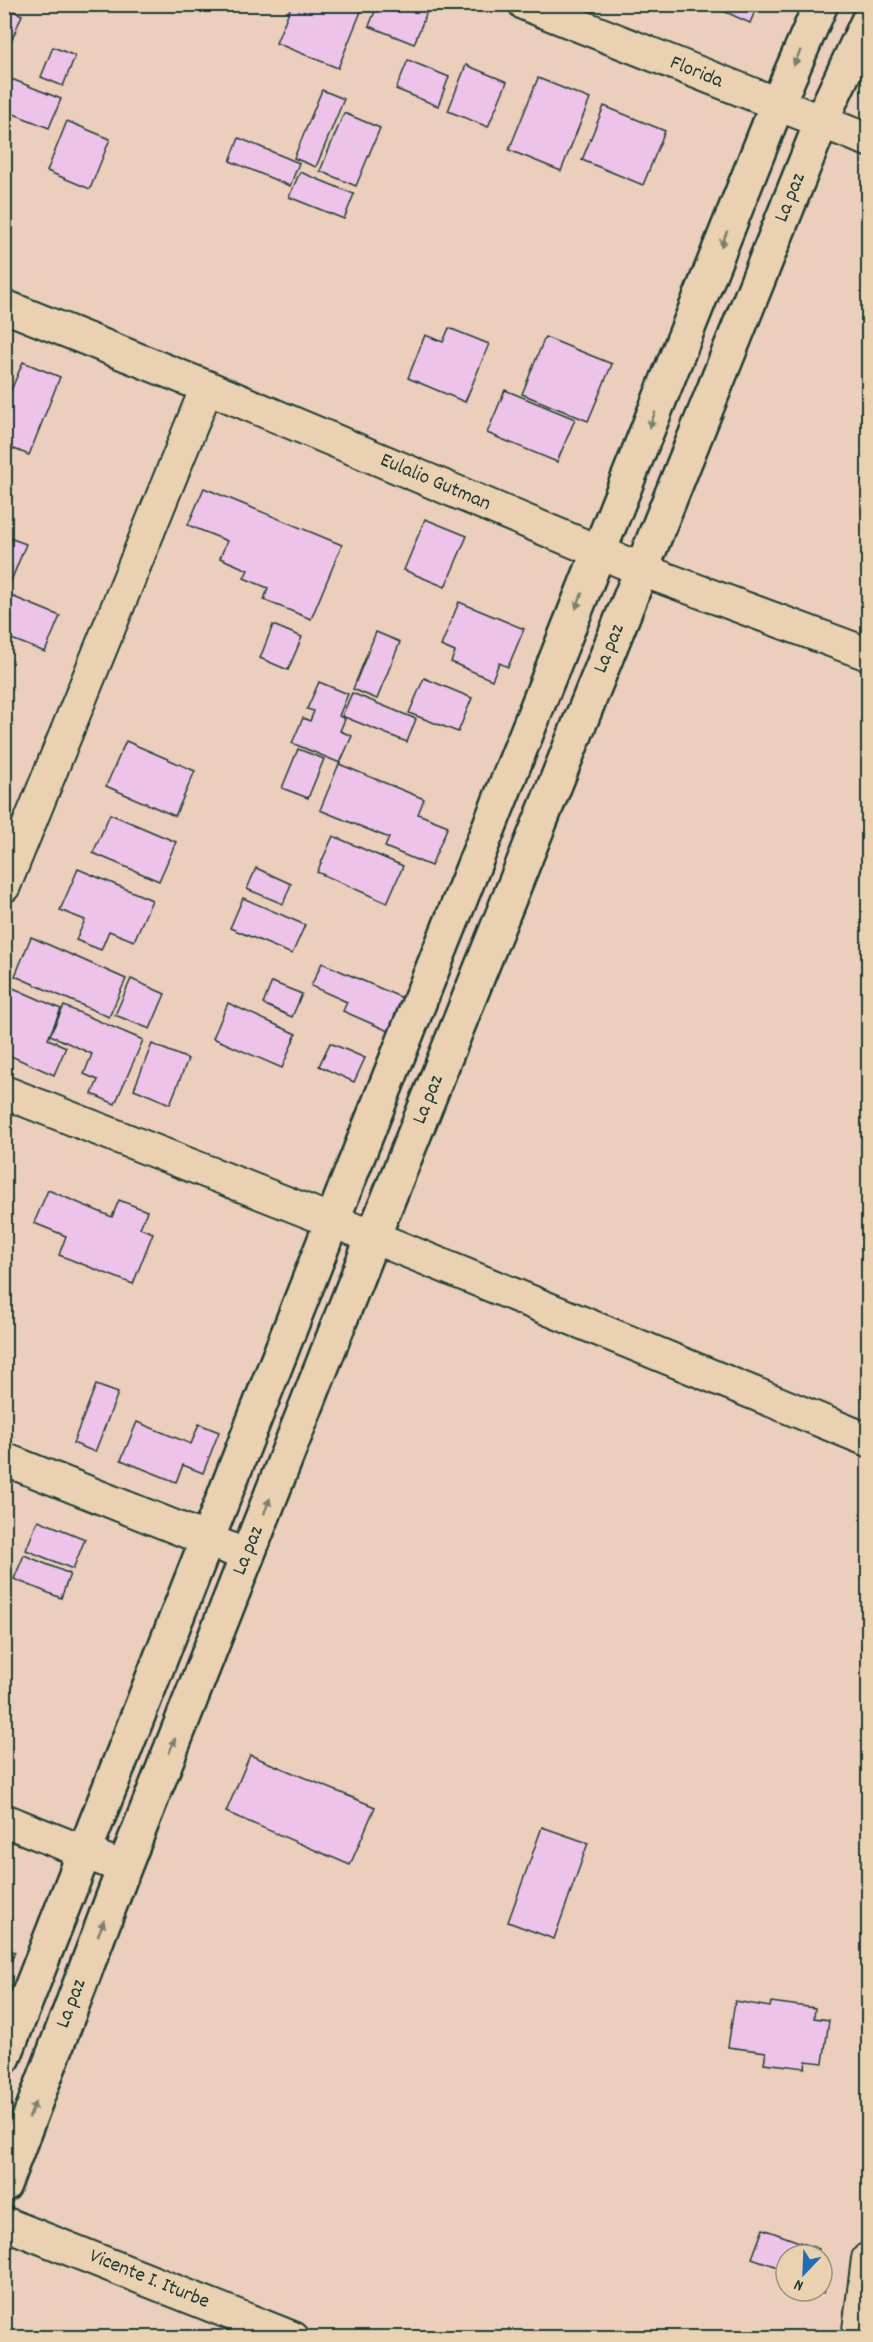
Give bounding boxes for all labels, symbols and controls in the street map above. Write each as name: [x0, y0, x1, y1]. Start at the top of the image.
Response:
street label: Florida: [665, 49, 728, 98]
one-way arrow: [792, 49, 802, 67]
street label: La paz: [768, 169, 814, 227]
one-way arrow: [719, 230, 729, 248]
one-way arrow: [646, 411, 656, 429]
street label: Eulalio Gutman: [375, 446, 495, 520]
one-way arrow: [574, 592, 583, 610]
street label: La paz: [587, 620, 633, 678]
street label: La paz: [406, 1071, 452, 1129]
one-way arrow: [262, 1497, 272, 1515]
street label: La paz: [226, 1522, 272, 1580]
one-way arrow: [168, 1737, 177, 1755]
one-way arrow: [97, 1919, 106, 1937]
street label: La paz: [49, 1975, 95, 2033]
one-way arrow: [28, 2101, 38, 2119]
street label: Vicente I. Iturbe: [84, 2242, 214, 2318]
north arrow: [774, 2243, 834, 2303]
text: N: [791, 2272, 807, 2297]

